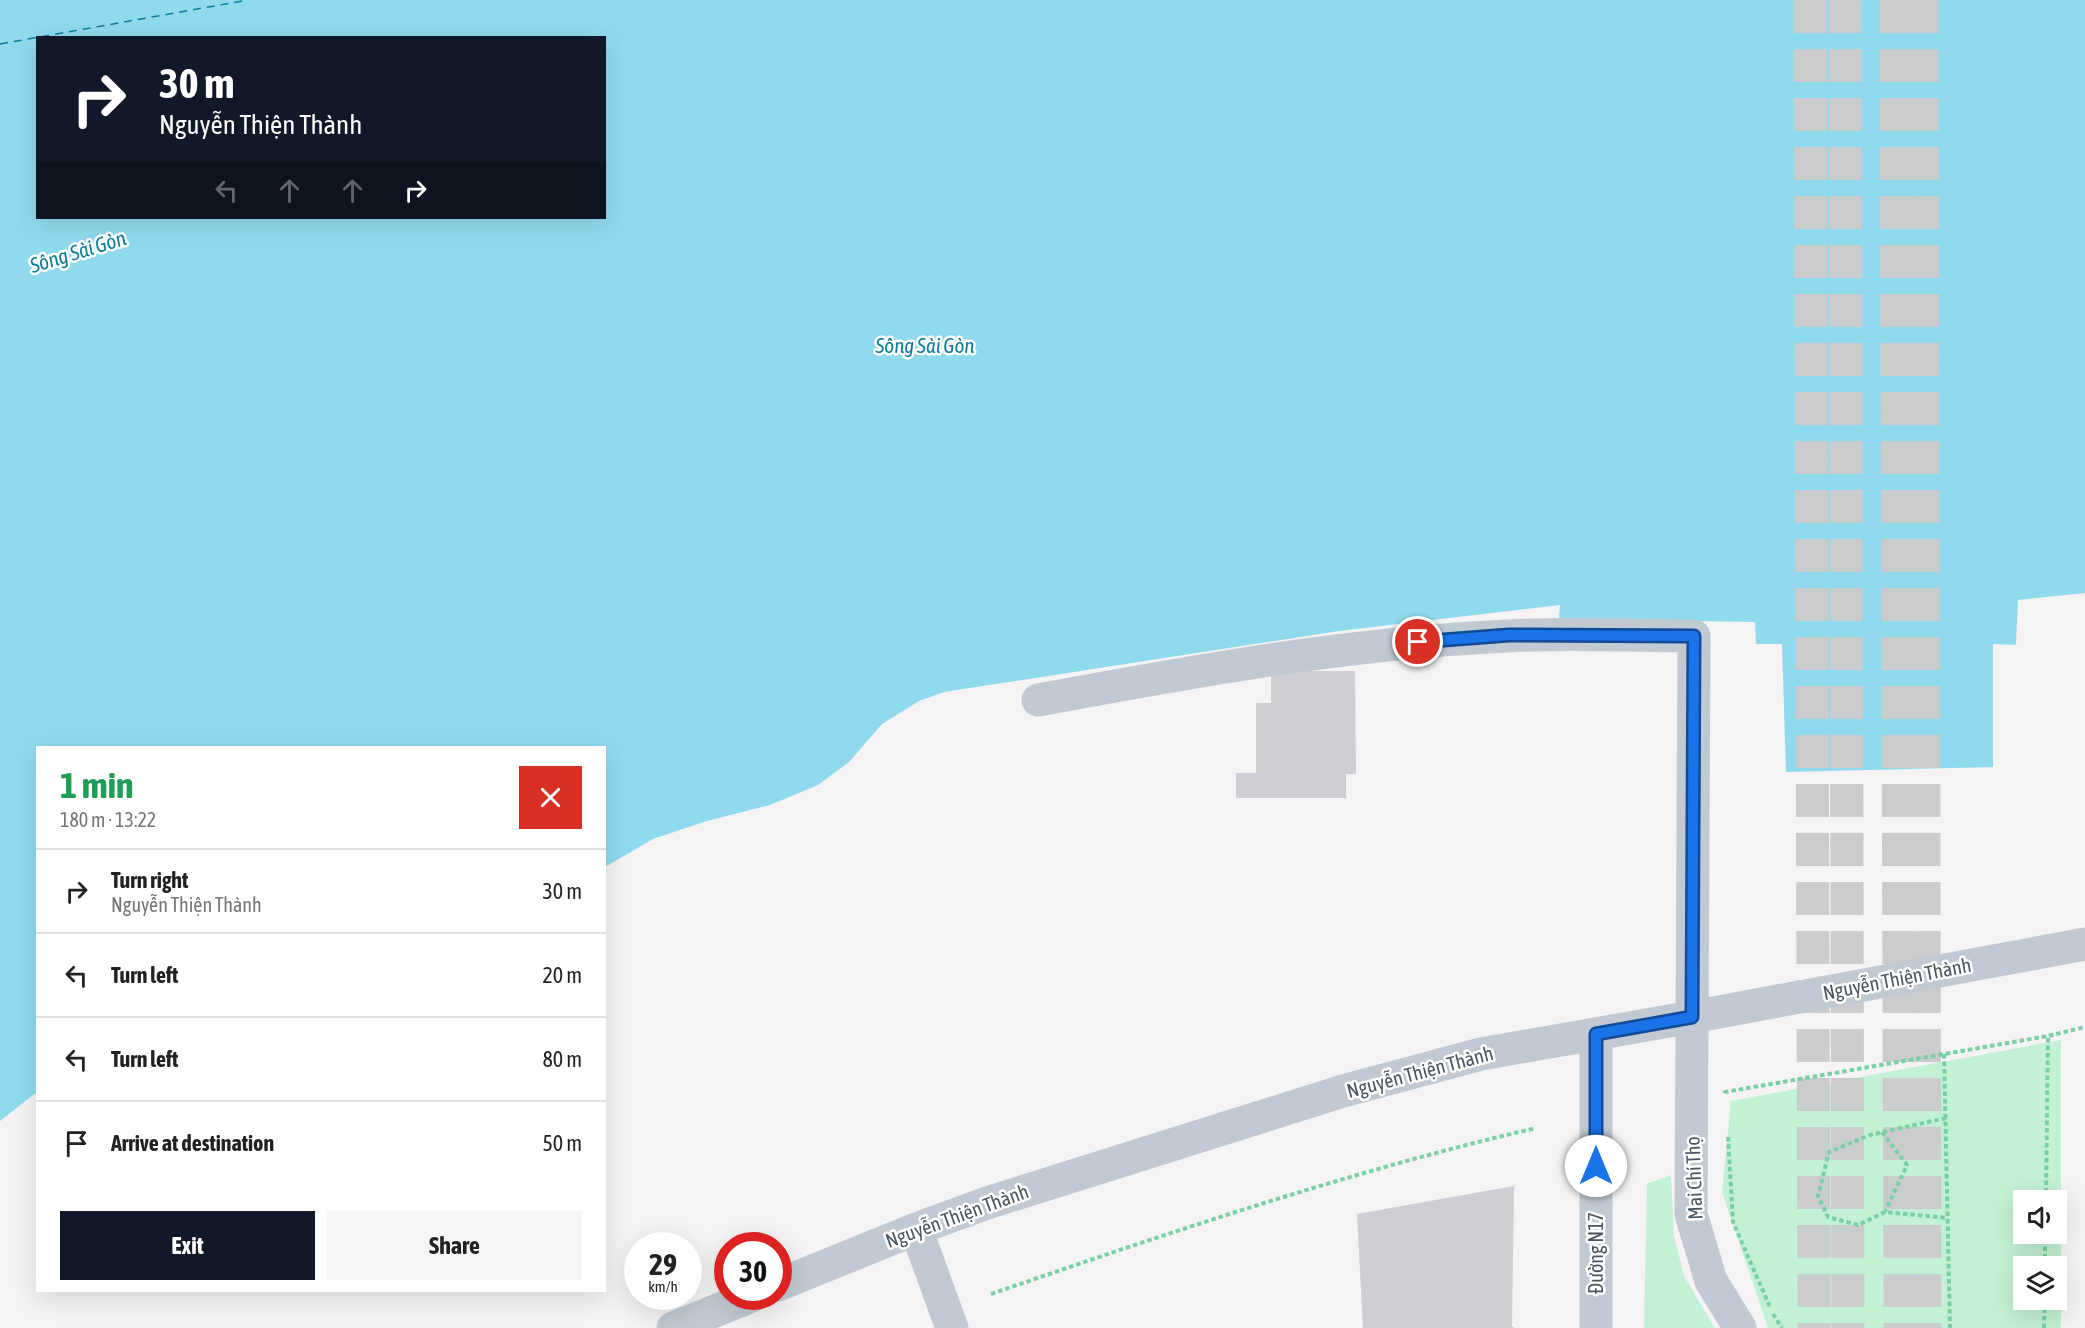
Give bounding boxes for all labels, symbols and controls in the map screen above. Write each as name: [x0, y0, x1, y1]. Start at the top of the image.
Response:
text: 30 m: [159, 59, 234, 107]
icon: right: [60, 60, 138, 138]
text: Nguyễn Thiện Thành: [159, 109, 362, 140]
icon: left: [210, 174, 243, 207]
icon: ahead: [273, 174, 306, 207]
icon: ahead: [336, 174, 369, 207]
icon: right: [399, 174, 432, 207]
water label: Sông Sài Gòn: [26, 225, 129, 277]
water label: Sông Sài Gòn: [874, 333, 975, 357]
pin: [1392, 616, 1443, 667]
icon: arrive: [1401, 625, 1434, 658]
text: 1 min: [60, 764, 134, 806]
button: close: [519, 766, 582, 829]
text: 180 m · 13:22: [60, 808, 156, 831]
text: Turn right: [111, 867, 188, 893]
icon: right: [60, 875, 93, 908]
text: 30 m: [542, 878, 582, 904]
text: Nguyễn Thiện Thành: [111, 893, 262, 916]
street label: Nguyễn Thiện Thành: [1821, 953, 1973, 1004]
icon: left: [60, 959, 93, 992]
text: Turn left: [111, 962, 178, 988]
text: 20 m: [542, 962, 582, 988]
street label: Nguyễn Thiện Thành: [1344, 1041, 1496, 1102]
icon: left: [60, 1043, 93, 1076]
text: Turn left: [111, 1046, 178, 1072]
text: 80 m: [542, 1046, 582, 1072]
icon: arrive: [60, 1127, 93, 1160]
text: Arrive at destination: [111, 1130, 274, 1156]
text: 50 m: [542, 1130, 582, 1156]
position arrow: [1564, 1134, 1628, 1198]
street label: Mai Chí Thọ: [1681, 1136, 1706, 1220]
street label: Nguyễn Thiện Thành: [882, 1179, 1032, 1252]
map controls: [2013, 1190, 2067, 1310]
button: sound: [2013, 1190, 2067, 1244]
button: Exit: [60, 1211, 315, 1280]
button: Share: [327, 1211, 582, 1280]
street label: Đường N17: [1584, 1212, 1607, 1294]
speed limit sign: 30: [714, 1232, 792, 1310]
text: 29: [649, 1247, 677, 1281]
button: layers: [2013, 1256, 2067, 1310]
text: km/h: [648, 1278, 678, 1295]

